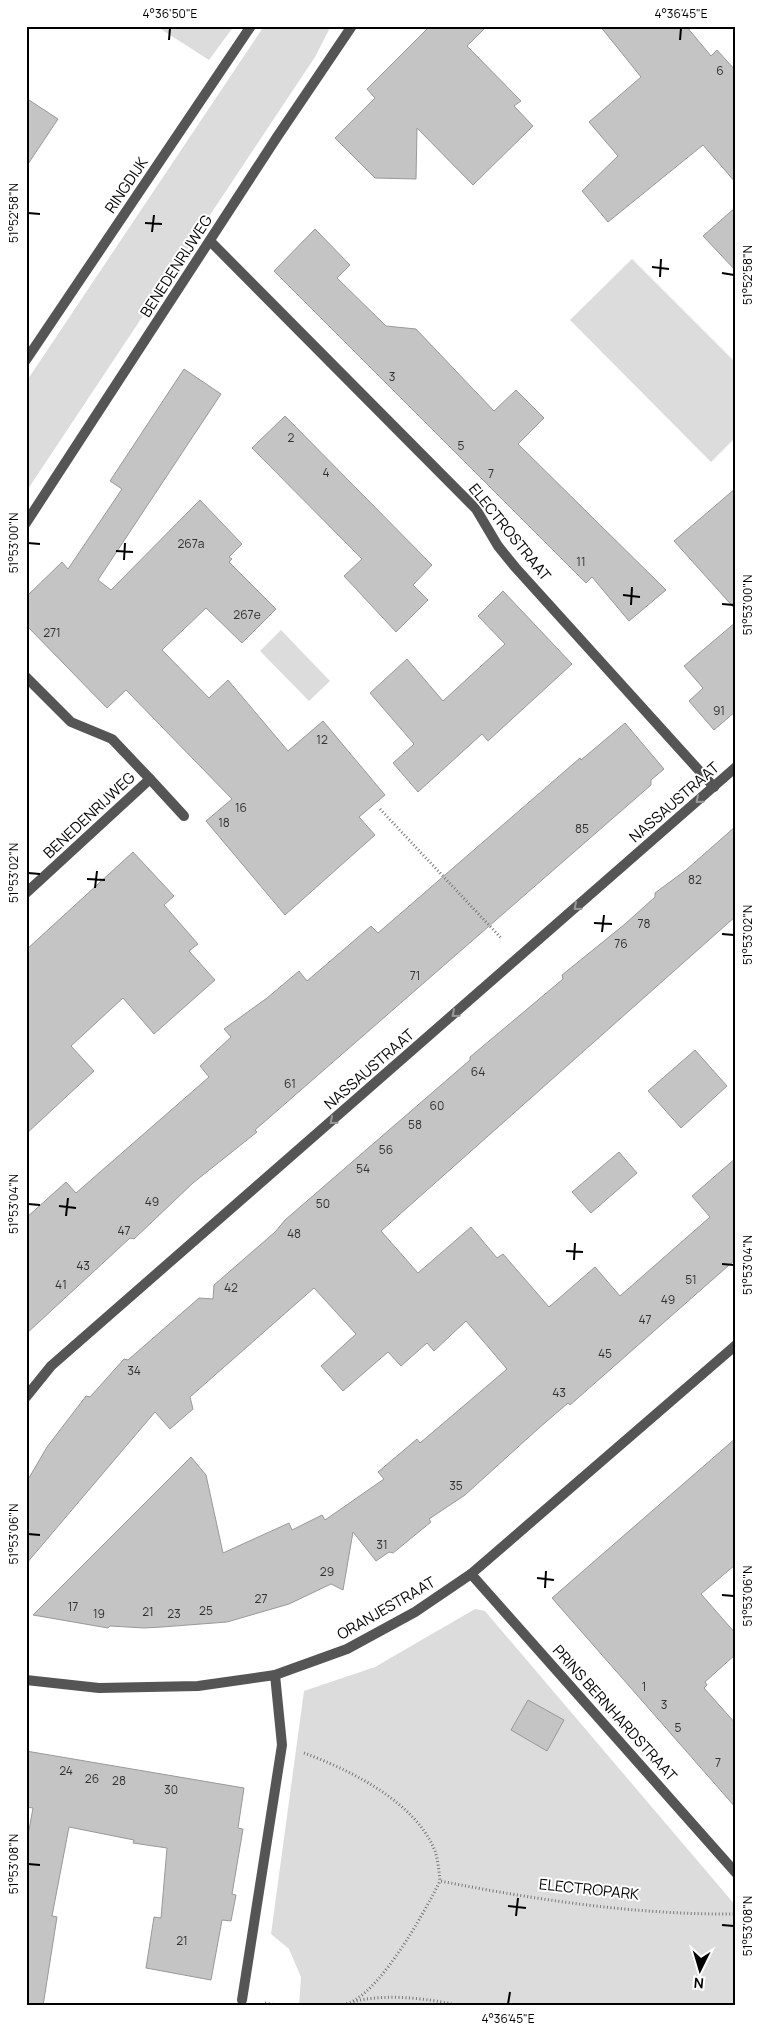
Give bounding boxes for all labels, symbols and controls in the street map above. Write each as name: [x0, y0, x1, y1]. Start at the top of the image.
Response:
text: 4°36'50"E: [143, 5, 198, 22]
text: 4°36'45"E: [654, 5, 708, 22]
house number: 6: [716, 62, 724, 79]
street label: RINGDIJK: [100, 153, 152, 217]
text: 51°52'58"N: [5, 183, 22, 243]
street label: BENEDENRIJWEG: [135, 210, 217, 321]
text: 51°52'58"N: [739, 245, 756, 305]
house number: 3: [389, 368, 395, 385]
house number: 2: [288, 429, 295, 446]
house number: 5: [458, 437, 465, 454]
house number: 4: [322, 464, 330, 481]
house number: 7: [488, 465, 494, 482]
street label: ELECTROSTRAAT: [464, 479, 556, 585]
text: 51°53'00"N: [5, 513, 22, 573]
house number: 267a: [178, 535, 204, 552]
house number: 11: [576, 553, 586, 570]
text: 51°53'00"N: [739, 575, 756, 635]
house number: 267e: [233, 606, 261, 623]
house number: 271: [43, 624, 61, 641]
house number: 91: [713, 702, 725, 719]
house number: 12: [316, 731, 328, 748]
street label: NASSAUSTRAAT: [625, 757, 723, 847]
street label: BENEDENRIJWEG: [39, 767, 140, 863]
one-way arrow: [696, 794, 705, 803]
house number: 16: [235, 799, 247, 816]
house number: 18: [218, 814, 230, 831]
house number: 85: [575, 820, 589, 837]
text: 51°53'02"N: [5, 843, 22, 903]
house number: 82: [688, 871, 702, 888]
one-way arrow: [574, 901, 583, 910]
text: 51°53'02"N: [739, 905, 756, 965]
house number: 78: [638, 915, 651, 932]
house number: 76: [614, 935, 628, 952]
house number: 71: [410, 967, 420, 984]
one-way arrow: [452, 1009, 461, 1018]
street label: NASSAUSTRAAT: [320, 1024, 418, 1114]
house number: 64: [471, 1063, 485, 1080]
house number: 61: [284, 1075, 296, 1092]
house number: 60: [430, 1097, 444, 1114]
one-way arrow: [329, 1115, 338, 1124]
house number: 58: [408, 1116, 422, 1133]
house number: 56: [379, 1141, 393, 1158]
house number: 54: [356, 1160, 370, 1177]
text: 51°53'04"N: [5, 1174, 22, 1234]
house number: 49: [145, 1193, 159, 1210]
house number: 50: [316, 1195, 330, 1212]
house number: 47: [117, 1222, 131, 1239]
house number: 48: [287, 1225, 301, 1242]
text: 51°53'04"N: [739, 1235, 756, 1295]
house number: 43: [76, 1257, 90, 1274]
house number: 51: [685, 1271, 697, 1288]
house number: 41: [55, 1276, 67, 1293]
house number: 42: [224, 1279, 238, 1296]
house number: 49: [661, 1291, 675, 1308]
house number: 47: [638, 1311, 652, 1328]
house number: 45: [598, 1345, 612, 1362]
house number: 34: [127, 1362, 141, 1379]
house number: 43: [552, 1384, 566, 1401]
house number: 35: [449, 1477, 463, 1494]
text: 51°53'06"N: [5, 1504, 22, 1564]
house number: 31: [376, 1536, 388, 1553]
house number: 29: [320, 1563, 334, 1580]
text: 51°53'06"N: [739, 1566, 756, 1626]
street label: ORANJESTRAAT: [333, 1571, 439, 1645]
house number: 27: [255, 1590, 267, 1607]
house number: 17: [68, 1598, 78, 1615]
house number: 25: [199, 1602, 213, 1619]
house number: 21: [142, 1603, 154, 1620]
house number: 19: [93, 1605, 105, 1622]
house number: 23: [167, 1605, 181, 1622]
street label: PRINS BERNHARDSTRAAT: [548, 1640, 682, 1786]
house number: 1: [642, 1678, 646, 1695]
house number: 3: [661, 1696, 667, 1713]
house number: 5: [675, 1719, 682, 1736]
house number: 7: [715, 1754, 721, 1771]
house number: 24: [59, 1762, 73, 1779]
house number: 26: [85, 1770, 99, 1787]
house number: 28: [112, 1772, 126, 1789]
house number: 30: [164, 1781, 178, 1798]
text: 51°53'08"N: [5, 1834, 22, 1894]
street label: ELECTROPARK: [538, 1873, 640, 1905]
text: 51°53'08"N: [739, 1896, 756, 1956]
house number: 21: [176, 1932, 188, 1949]
north arrow: [674, 1944, 724, 1994]
text: N: [693, 1974, 705, 1993]
text: 4°36'45"E: [481, 2010, 535, 2027]

